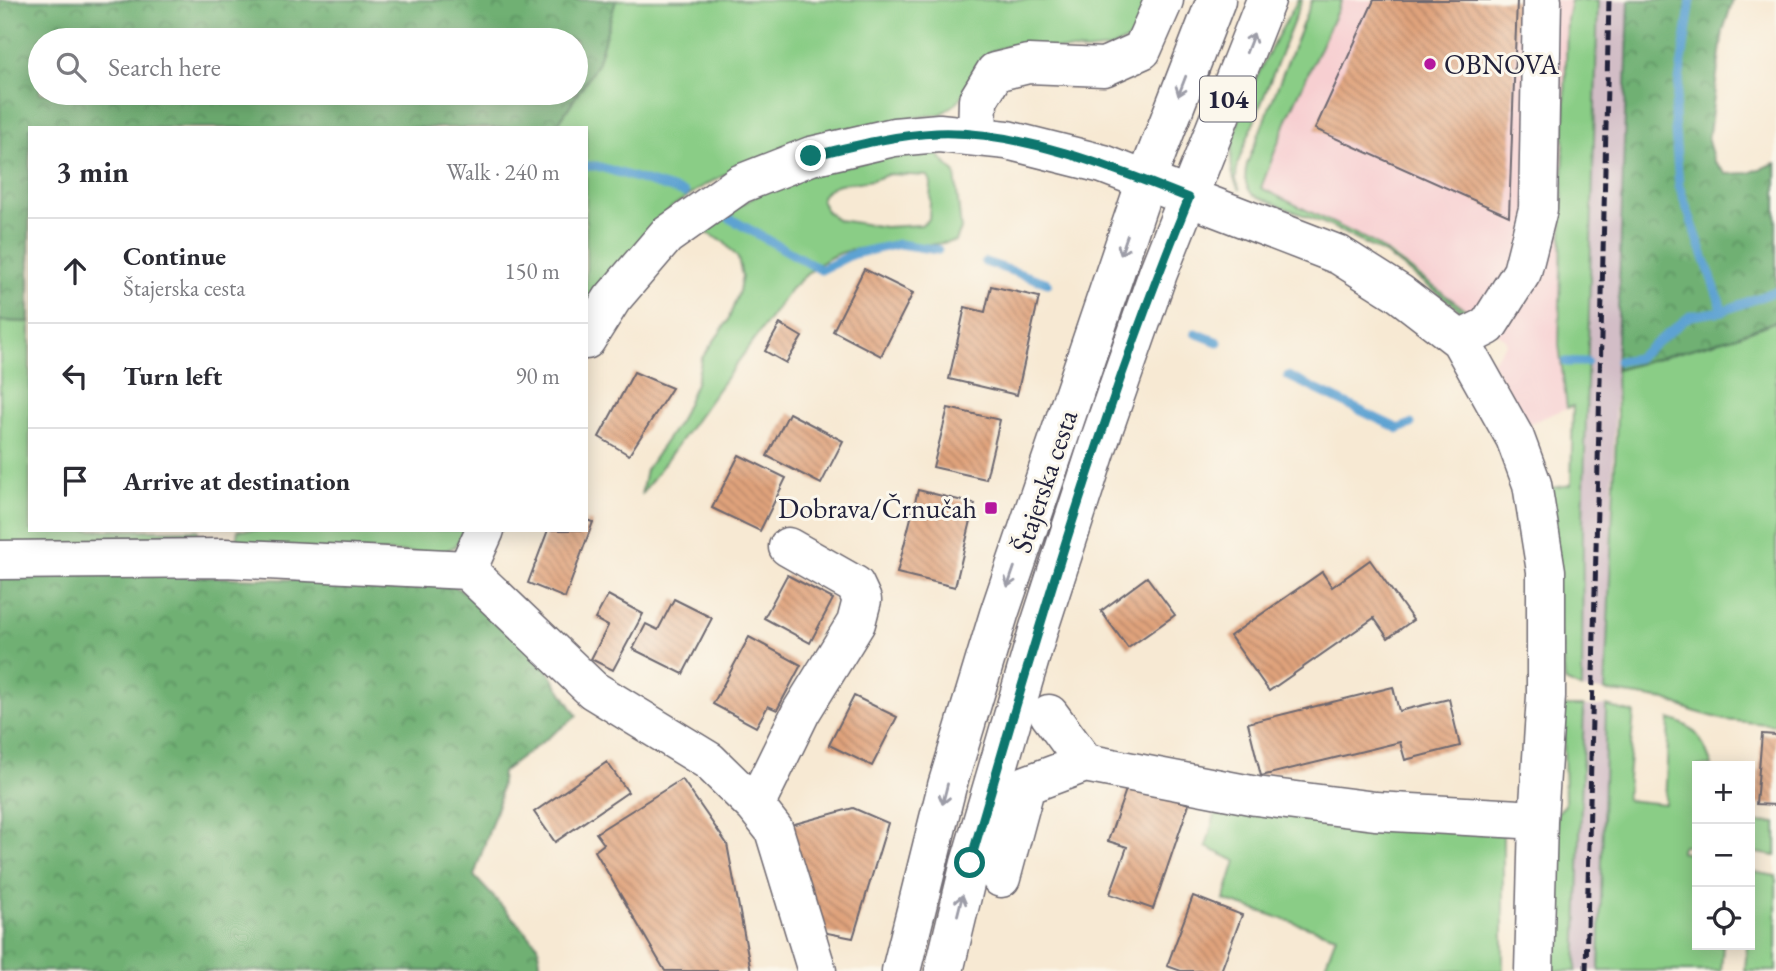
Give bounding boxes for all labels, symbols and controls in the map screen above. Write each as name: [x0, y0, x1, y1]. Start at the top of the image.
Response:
search box: [28, 28, 588, 105]
one-way arrow: [1244, 33, 1257, 54]
place label: OBNOVA: [1444, 46, 1560, 82]
icon: search: [52, 48, 90, 86]
text: Search here: [108, 50, 221, 84]
marker: OBNOVA: [1422, 56, 1438, 72]
one-way arrow: [1175, 75, 1188, 97]
road number: 104: [1200, 76, 1256, 122]
route end: [795, 140, 826, 171]
text: 3 min: [56, 152, 129, 191]
text: Walk · 240 m: [446, 157, 560, 187]
one-way arrow: [1117, 234, 1129, 256]
text: Continue: [123, 239, 226, 273]
icon: ahead: [56, 252, 94, 290]
text: 150 m: [504, 256, 560, 286]
text: Štajerska cesta: [123, 273, 245, 303]
icon: left: [56, 357, 94, 395]
text: Turn left: [123, 359, 222, 393]
text: 90 m: [515, 361, 560, 391]
street label: Štajerska cesta: [1003, 404, 1086, 557]
icon: arrive: [56, 462, 94, 500]
text: Arrive at destination: [123, 464, 350, 498]
place label: Dobrava/Črnučah: [778, 490, 977, 526]
marker: Dobrava/Črnučah: [983, 500, 999, 516]
one-way arrow: [1004, 565, 1016, 587]
map controls: [1692, 761, 1755, 950]
button: +: [1692, 761, 1755, 824]
one-way arrow: [938, 782, 951, 805]
button: −: [1692, 824, 1755, 887]
route start: [954, 847, 985, 878]
button: locate: [1692, 887, 1755, 950]
one-way arrow: [954, 894, 967, 917]

